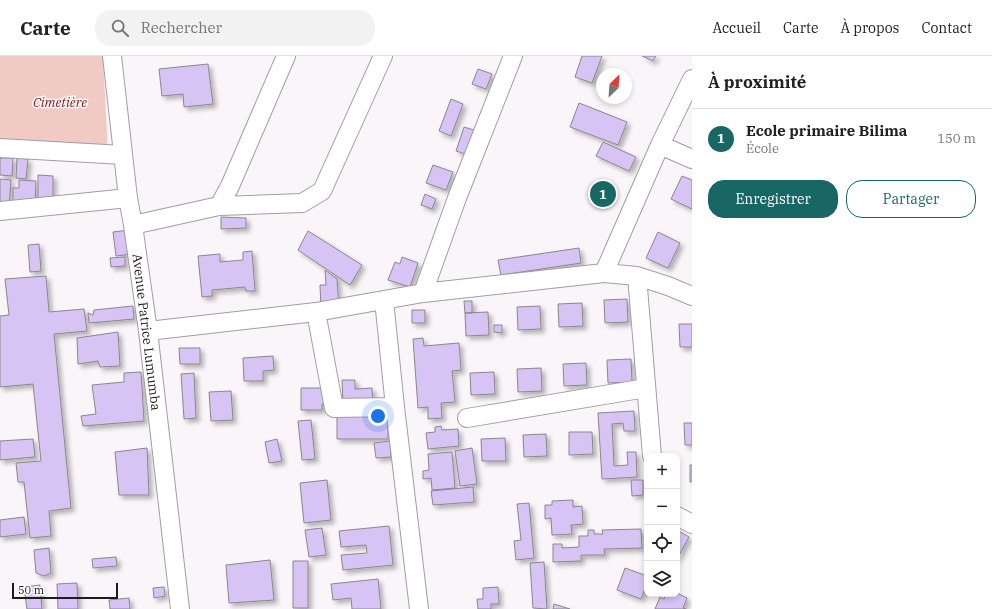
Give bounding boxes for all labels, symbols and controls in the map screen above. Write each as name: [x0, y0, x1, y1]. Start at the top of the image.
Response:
search box: [95, 10, 375, 46]
text: Carte: [20, 16, 71, 40]
icon: search: [109, 17, 131, 39]
text: Rechercher: [141, 18, 222, 37]
text: Accueil: [712, 19, 761, 37]
text: Carte: [783, 19, 818, 37]
text: À propos: [840, 19, 899, 37]
text: Contact: [921, 19, 972, 37]
north arrow: [596, 68, 632, 104]
text: À proximité: [708, 71, 806, 93]
park label: Cimetière: [33, 94, 87, 111]
text: Ecole primaire Bilima: [746, 121, 907, 140]
text: 1: [717, 130, 725, 147]
text: 150 m: [937, 130, 976, 147]
text: École: [746, 140, 779, 157]
pin: 1: [590, 179, 616, 209]
button: Enregistrer: [708, 180, 838, 218]
button: Partager: [846, 180, 976, 218]
street label: Avenue Patrice Lumumba: [128, 253, 165, 412]
your location: [368, 406, 388, 426]
map controls: [644, 453, 680, 597]
button: +: [644, 453, 680, 489]
button: −: [644, 489, 680, 525]
button: locate: [644, 525, 680, 561]
button: layers: [644, 561, 680, 597]
scale bar: [12, 581, 118, 600]
text: 50 m: [18, 583, 44, 597]

